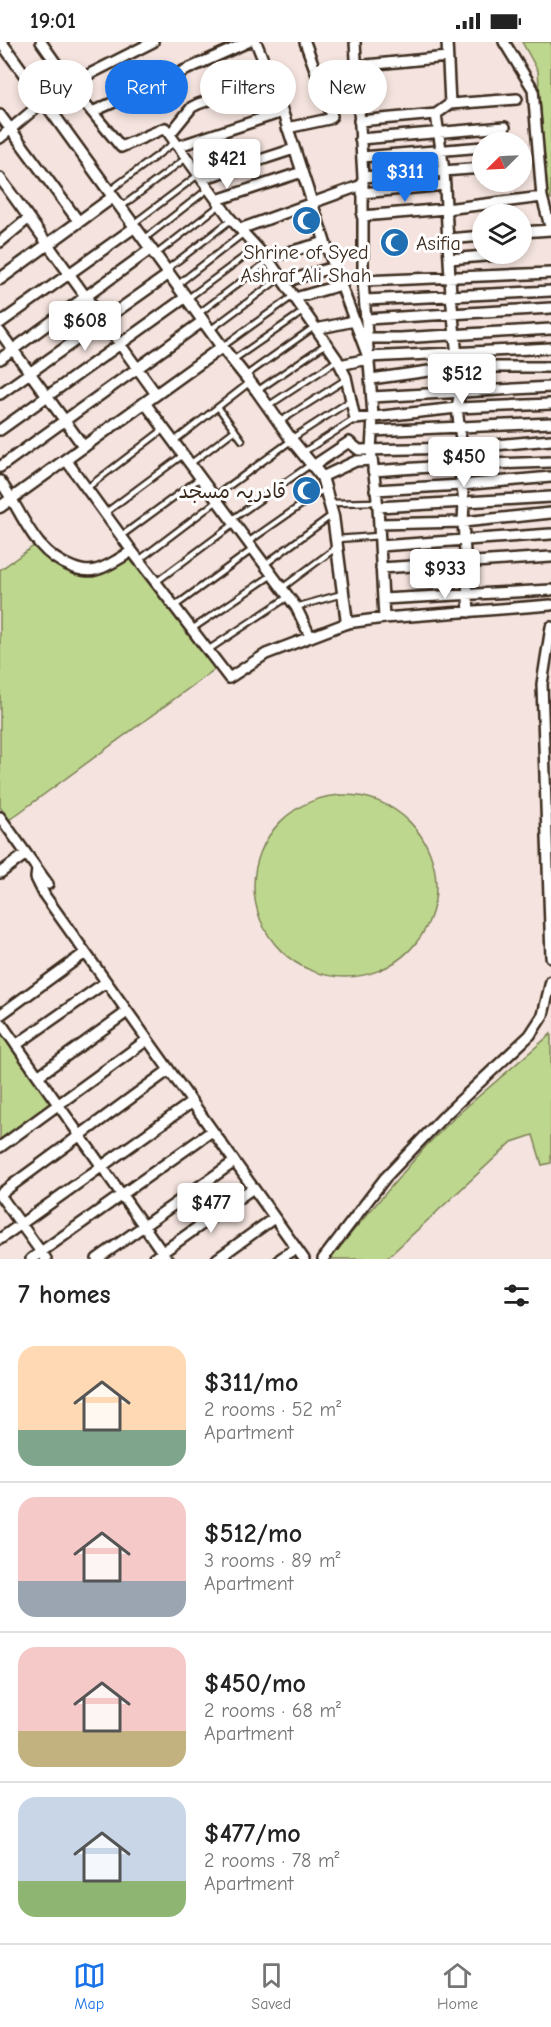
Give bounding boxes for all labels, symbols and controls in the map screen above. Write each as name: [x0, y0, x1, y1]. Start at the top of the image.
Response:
text: 19:01: [30, 8, 76, 34]
chip: Buy: [18, 60, 93, 114]
chip: Rent: [105, 60, 188, 114]
chip: Filters: [200, 60, 296, 114]
chip: New: [308, 60, 387, 114]
north arrow: [472, 132, 532, 192]
map controls: [472, 132, 532, 264]
pin: $421: [191, 139, 263, 190]
text: $421: [207, 147, 247, 170]
pin: $311: [369, 152, 441, 203]
text: $311: [386, 160, 424, 183]
button: layers: [472, 204, 532, 264]
mosque icon: Shrine of Syed Ashraf Ali Shah: [290, 205, 322, 237]
mosque icon: Asifia: [379, 227, 411, 259]
place label: Asifia: [416, 232, 461, 255]
place label: Shrine of Syed Ashraf Ali Shah: [241, 241, 371, 287]
pin: $608: [49, 301, 121, 352]
text: $608: [63, 309, 107, 332]
pin: $512: [426, 354, 498, 405]
text: $512: [442, 362, 482, 385]
pin: $450: [428, 437, 500, 488]
text: $450: [442, 445, 486, 468]
mosque icon: قادریہ مسجد: [291, 475, 323, 507]
place label: قادریہ مسجد: [179, 480, 286, 503]
pin: $933: [409, 549, 481, 600]
text: $933: [424, 557, 466, 580]
pin: $477: [175, 1183, 247, 1234]
text: $477: [191, 1191, 231, 1214]
icon: filters: [500, 1279, 533, 1312]
text: 7 homes: [18, 1280, 111, 1310]
text: $311/mo: [204, 1368, 298, 1398]
icon: home: [66, 1370, 138, 1442]
text: 2 rooms · 52 m²: [204, 1398, 341, 1421]
text: Apartment: [204, 1421, 294, 1444]
text: $512/mo: [204, 1519, 302, 1549]
icon: home: [66, 1521, 138, 1593]
text: 3 rooms · 89 m²: [204, 1549, 340, 1572]
text: Apartment: [204, 1572, 294, 1595]
text: $450/mo: [204, 1669, 306, 1699]
icon: home: [66, 1671, 138, 1743]
text: 2 rooms · 68 m²: [204, 1699, 341, 1722]
text: Apartment: [204, 1722, 294, 1745]
text: $477/mo: [204, 1819, 301, 1849]
icon: home: [66, 1821, 138, 1893]
text: 2 rooms · 78 m²: [204, 1849, 340, 1872]
text: Apartment: [204, 1872, 294, 1895]
tab: Map: [73, 1959, 106, 2013]
tab: Saved: [251, 1959, 291, 2013]
tab: Home: [437, 1959, 478, 2013]

